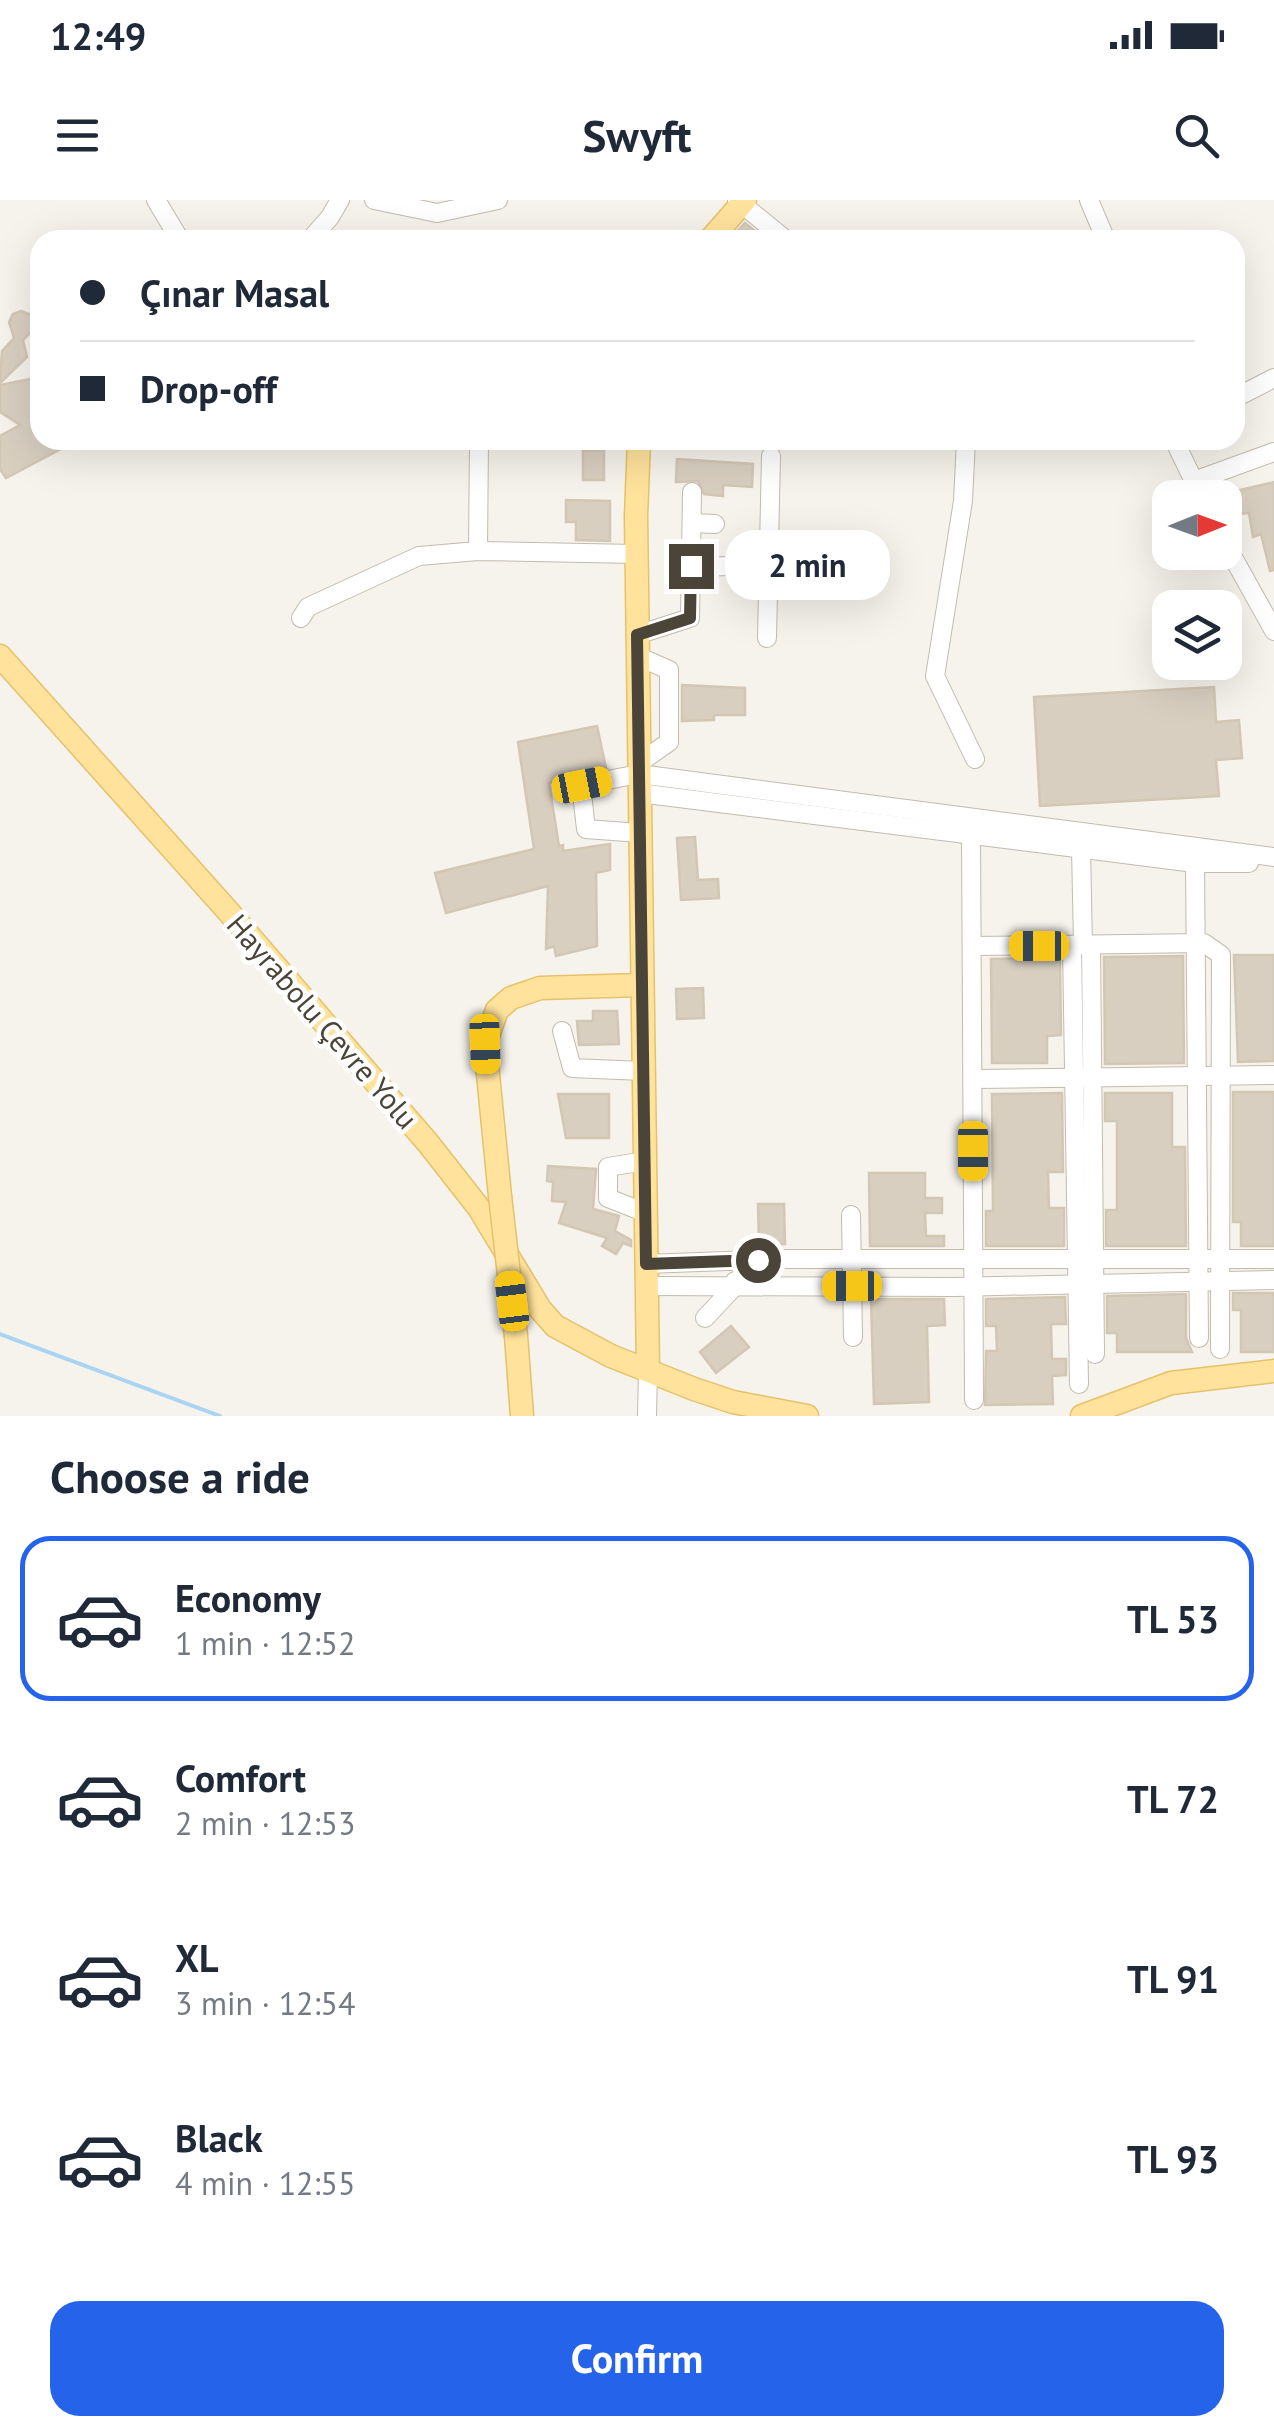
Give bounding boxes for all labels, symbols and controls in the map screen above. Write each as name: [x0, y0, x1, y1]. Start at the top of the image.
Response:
text: 12:49: [50, 11, 146, 60]
text: Swyft: [582, 106, 692, 164]
icon: menu: [50, 108, 105, 163]
icon: search: [1169, 108, 1224, 163]
text: Çınar Masal: [140, 268, 329, 317]
text: Drop-off: [140, 364, 277, 413]
north arrow: [1152, 480, 1242, 570]
map controls: [1152, 480, 1242, 680]
callout: 2 min: [726, 531, 891, 601]
route end: [669, 544, 714, 589]
text: 2 min: [768, 544, 847, 586]
button: layers: [1152, 590, 1242, 680]
car: [550, 765, 614, 805]
street label: Hayrabolu Çevre Yolu: [219, 905, 427, 1137]
car: [1009, 931, 1069, 961]
car: [469, 1013, 501, 1075]
car: [958, 1121, 988, 1181]
route start: [736, 1238, 781, 1283]
car: [493, 1269, 531, 1333]
car: [822, 1271, 882, 1301]
text: Choose a ride: [50, 1447, 310, 1505]
text: Economy: [175, 1573, 321, 1622]
icon: car: [55, 1574, 145, 1664]
text: TL 53: [1127, 1594, 1219, 1643]
text: 1 min · 12:52: [175, 1622, 355, 1664]
text: Comfort: [175, 1753, 306, 1802]
icon: car: [55, 1754, 145, 1844]
text: TL 72: [1127, 1774, 1219, 1823]
text: 2 min · 12:53: [175, 1802, 355, 1844]
text: XL: [175, 1933, 219, 1982]
icon: car: [55, 1934, 145, 2024]
text: TL 91: [1127, 1954, 1219, 2003]
text: 3 min · 12:54: [175, 1982, 355, 2024]
text: Black: [175, 2113, 263, 2162]
icon: car: [55, 2114, 145, 2204]
text: TL 93: [1127, 2134, 1219, 2183]
text: 4 min · 12:55: [175, 2162, 355, 2204]
button: Confirm: [50, 2301, 1224, 2416]

